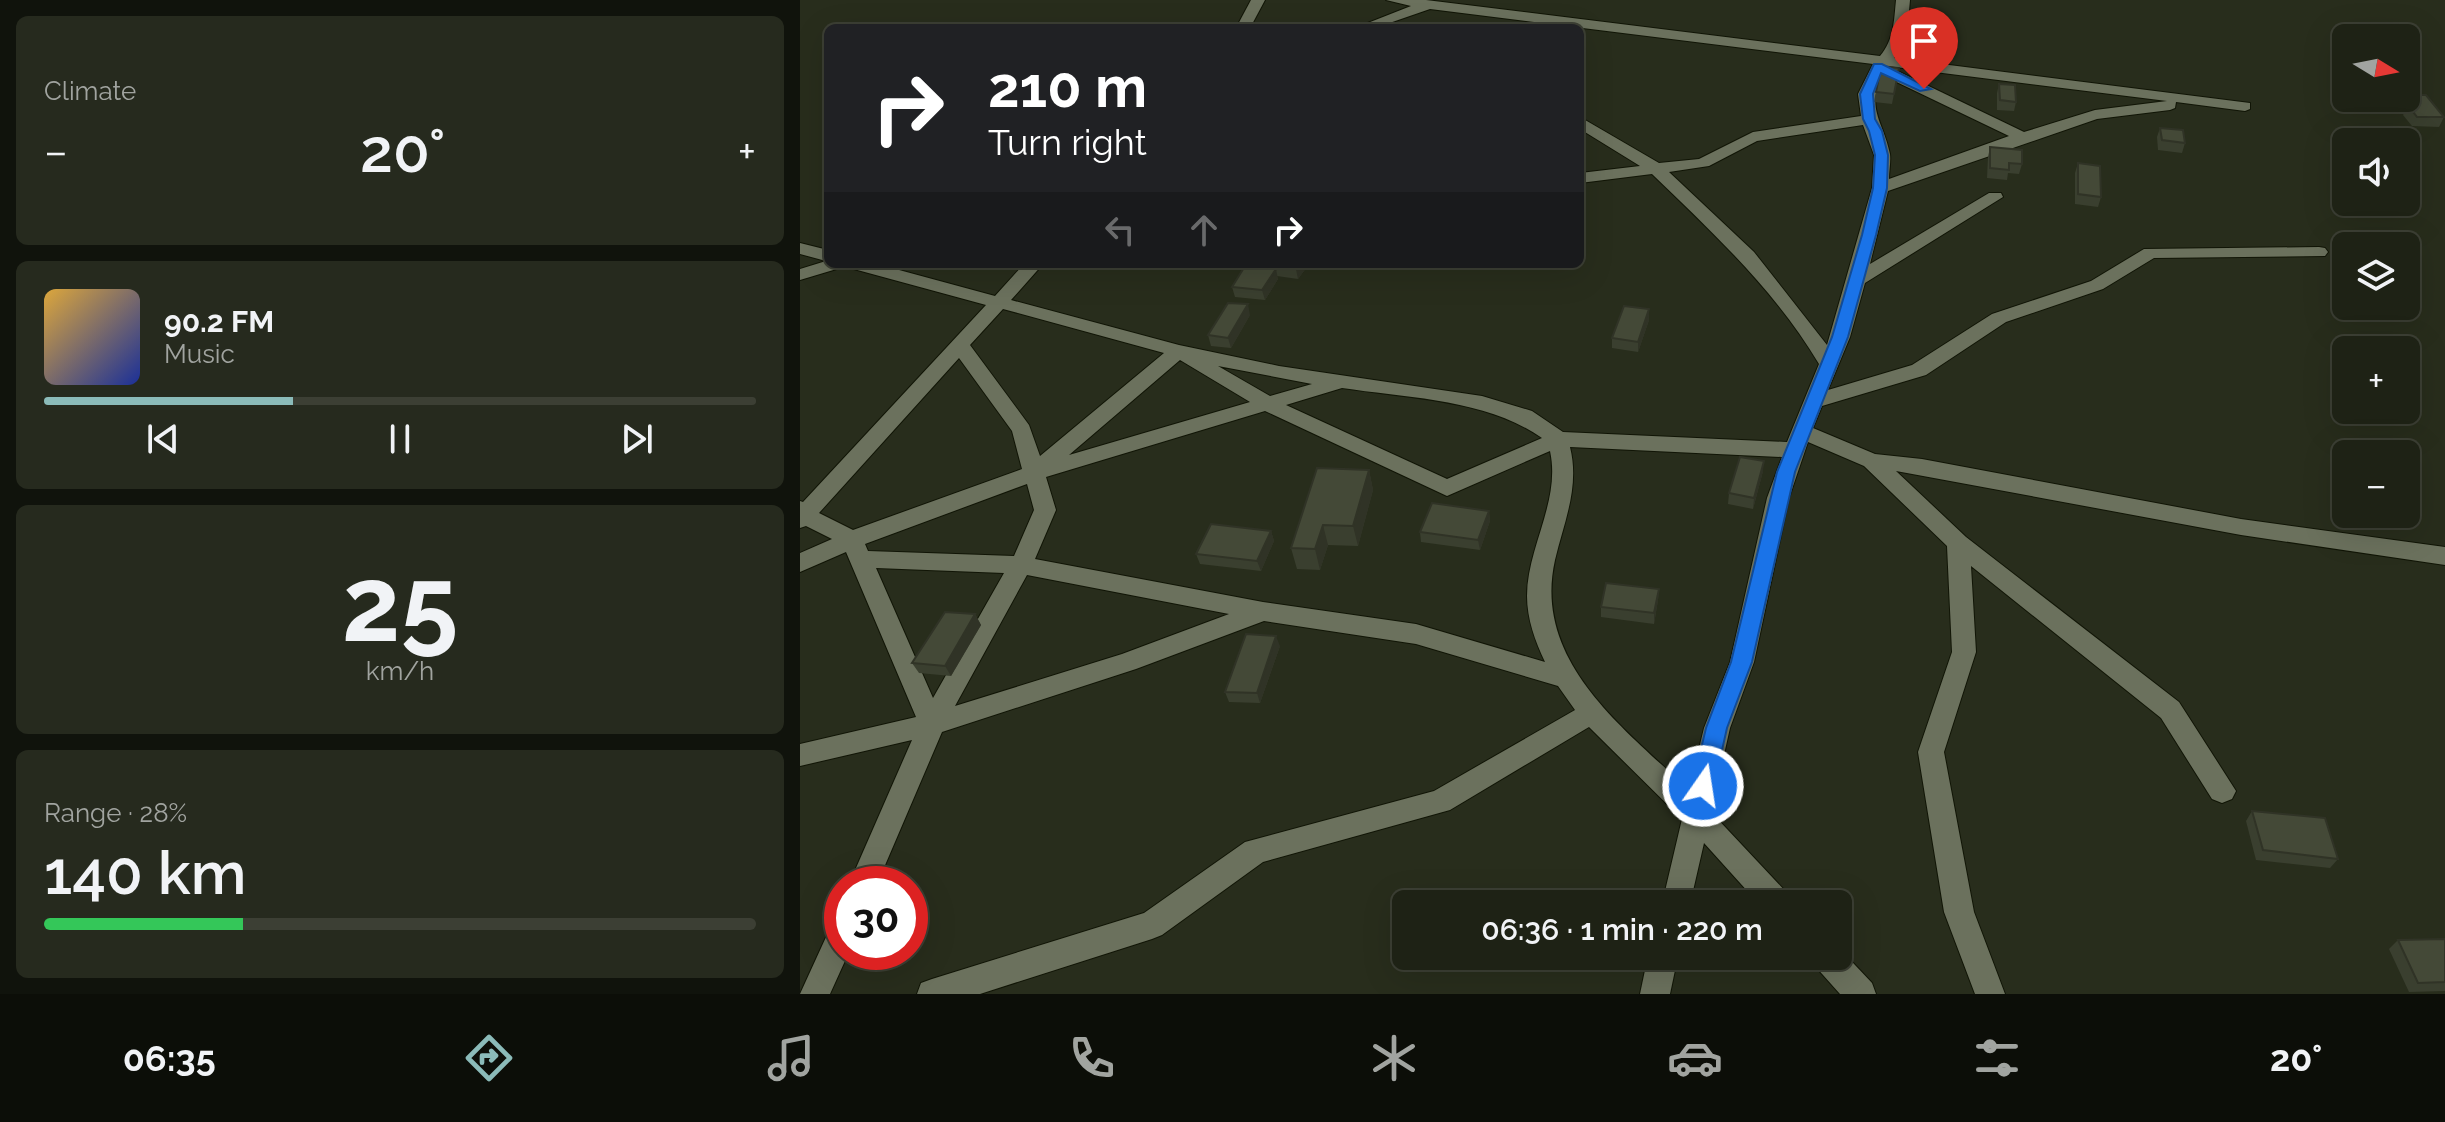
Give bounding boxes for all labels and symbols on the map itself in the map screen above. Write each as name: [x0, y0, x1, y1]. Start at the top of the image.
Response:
pin: [1890, 7, 1958, 89]
north arrow: [2332, 24, 2420, 112]
position arrow: [1661, 744, 1745, 828]
speed limit sign: 30: [824, 866, 928, 970]

